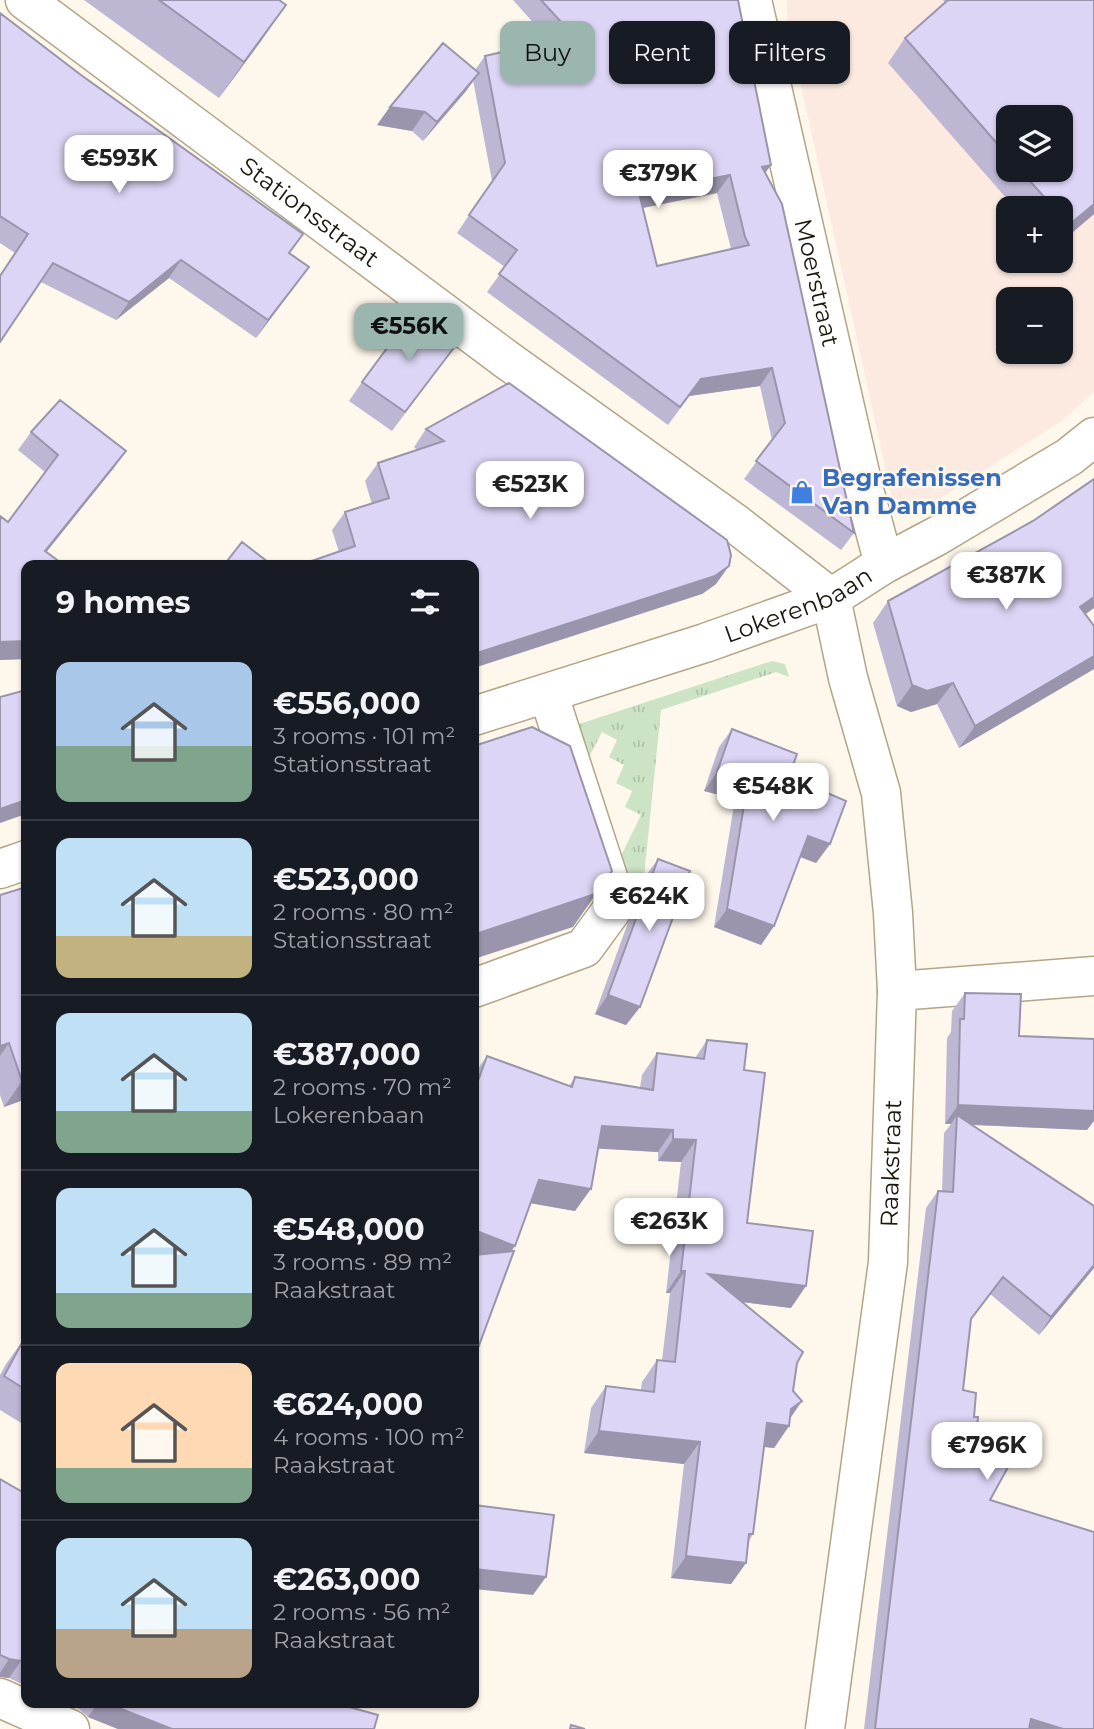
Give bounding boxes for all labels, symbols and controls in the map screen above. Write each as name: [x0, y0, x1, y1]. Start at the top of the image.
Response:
chip: Buy: [500, 21, 595, 84]
chip: Rent: [609, 21, 715, 84]
chip: Filters: [729, 21, 850, 84]
map controls: [996, 105, 1073, 364]
button: layers: [996, 105, 1073, 182]
pin: €593K: [70, 136, 168, 195]
text: €593K: [80, 144, 158, 172]
pin: €379K: [609, 150, 707, 210]
street label: Stationsstraat: [235, 151, 385, 273]
text: €379K: [619, 159, 697, 187]
button: +: [996, 196, 1073, 273]
street label: Moerstraat: [788, 216, 846, 350]
button: −: [996, 287, 1073, 364]
pin: €556K: [360, 304, 458, 363]
text: €556K: [370, 312, 448, 340]
pin: €523K: [481, 462, 579, 521]
place label: Begrafenissen Van Damme: [821, 463, 1002, 520]
text: €523K: [492, 470, 568, 498]
shop icon: Begrafenissen Van Damme: [788, 478, 816, 506]
pin: €387K: [957, 552, 1055, 612]
street label: Lokerenbaan: [720, 561, 877, 649]
text: €387K: [967, 561, 1045, 589]
icon: filters: [406, 583, 444, 621]
text: 9 homes: [56, 584, 191, 621]
text: €556,000: [273, 685, 421, 722]
icon: home: [112, 690, 196, 774]
text: 3 rooms · 101 m²: [273, 722, 455, 750]
text: Stationsstraat: [273, 750, 432, 778]
pin: €548K: [724, 764, 822, 823]
text: €548K: [733, 772, 813, 800]
text: €523,000: [273, 861, 419, 898]
icon: home: [112, 866, 196, 950]
pin: €624K: [600, 874, 698, 933]
text: €624K: [609, 882, 689, 910]
text: 2 rooms · 80 m²: [273, 898, 454, 926]
text: Stationsstraat: [273, 926, 432, 954]
text: €387,000: [273, 1036, 421, 1073]
icon: home: [112, 1041, 196, 1125]
text: 2 rooms · 70 m²: [273, 1073, 452, 1101]
street label: Raakstraat: [874, 1099, 907, 1228]
text: Lokerenbaan: [273, 1101, 425, 1129]
pin: €263K: [620, 1198, 718, 1258]
text: €263K: [630, 1207, 708, 1235]
text: €548,000: [273, 1211, 425, 1248]
icon: home: [112, 1216, 196, 1300]
text: 3 rooms · 89 m²: [273, 1248, 452, 1276]
text: Raakstraat: [273, 1276, 395, 1304]
text: €624,000: [273, 1386, 423, 1423]
icon: home: [112, 1391, 196, 1475]
pin: €796K: [938, 1422, 1036, 1482]
text: 4 rooms · 100 m²: [273, 1423, 465, 1451]
text: €796K: [947, 1431, 1027, 1459]
text: Raakstraat: [273, 1451, 395, 1479]
text: €263,000: [273, 1561, 420, 1598]
icon: home: [112, 1566, 196, 1650]
text: 2 rooms · 56 m²: [273, 1598, 451, 1626]
text: Raakstraat: [273, 1626, 395, 1654]

